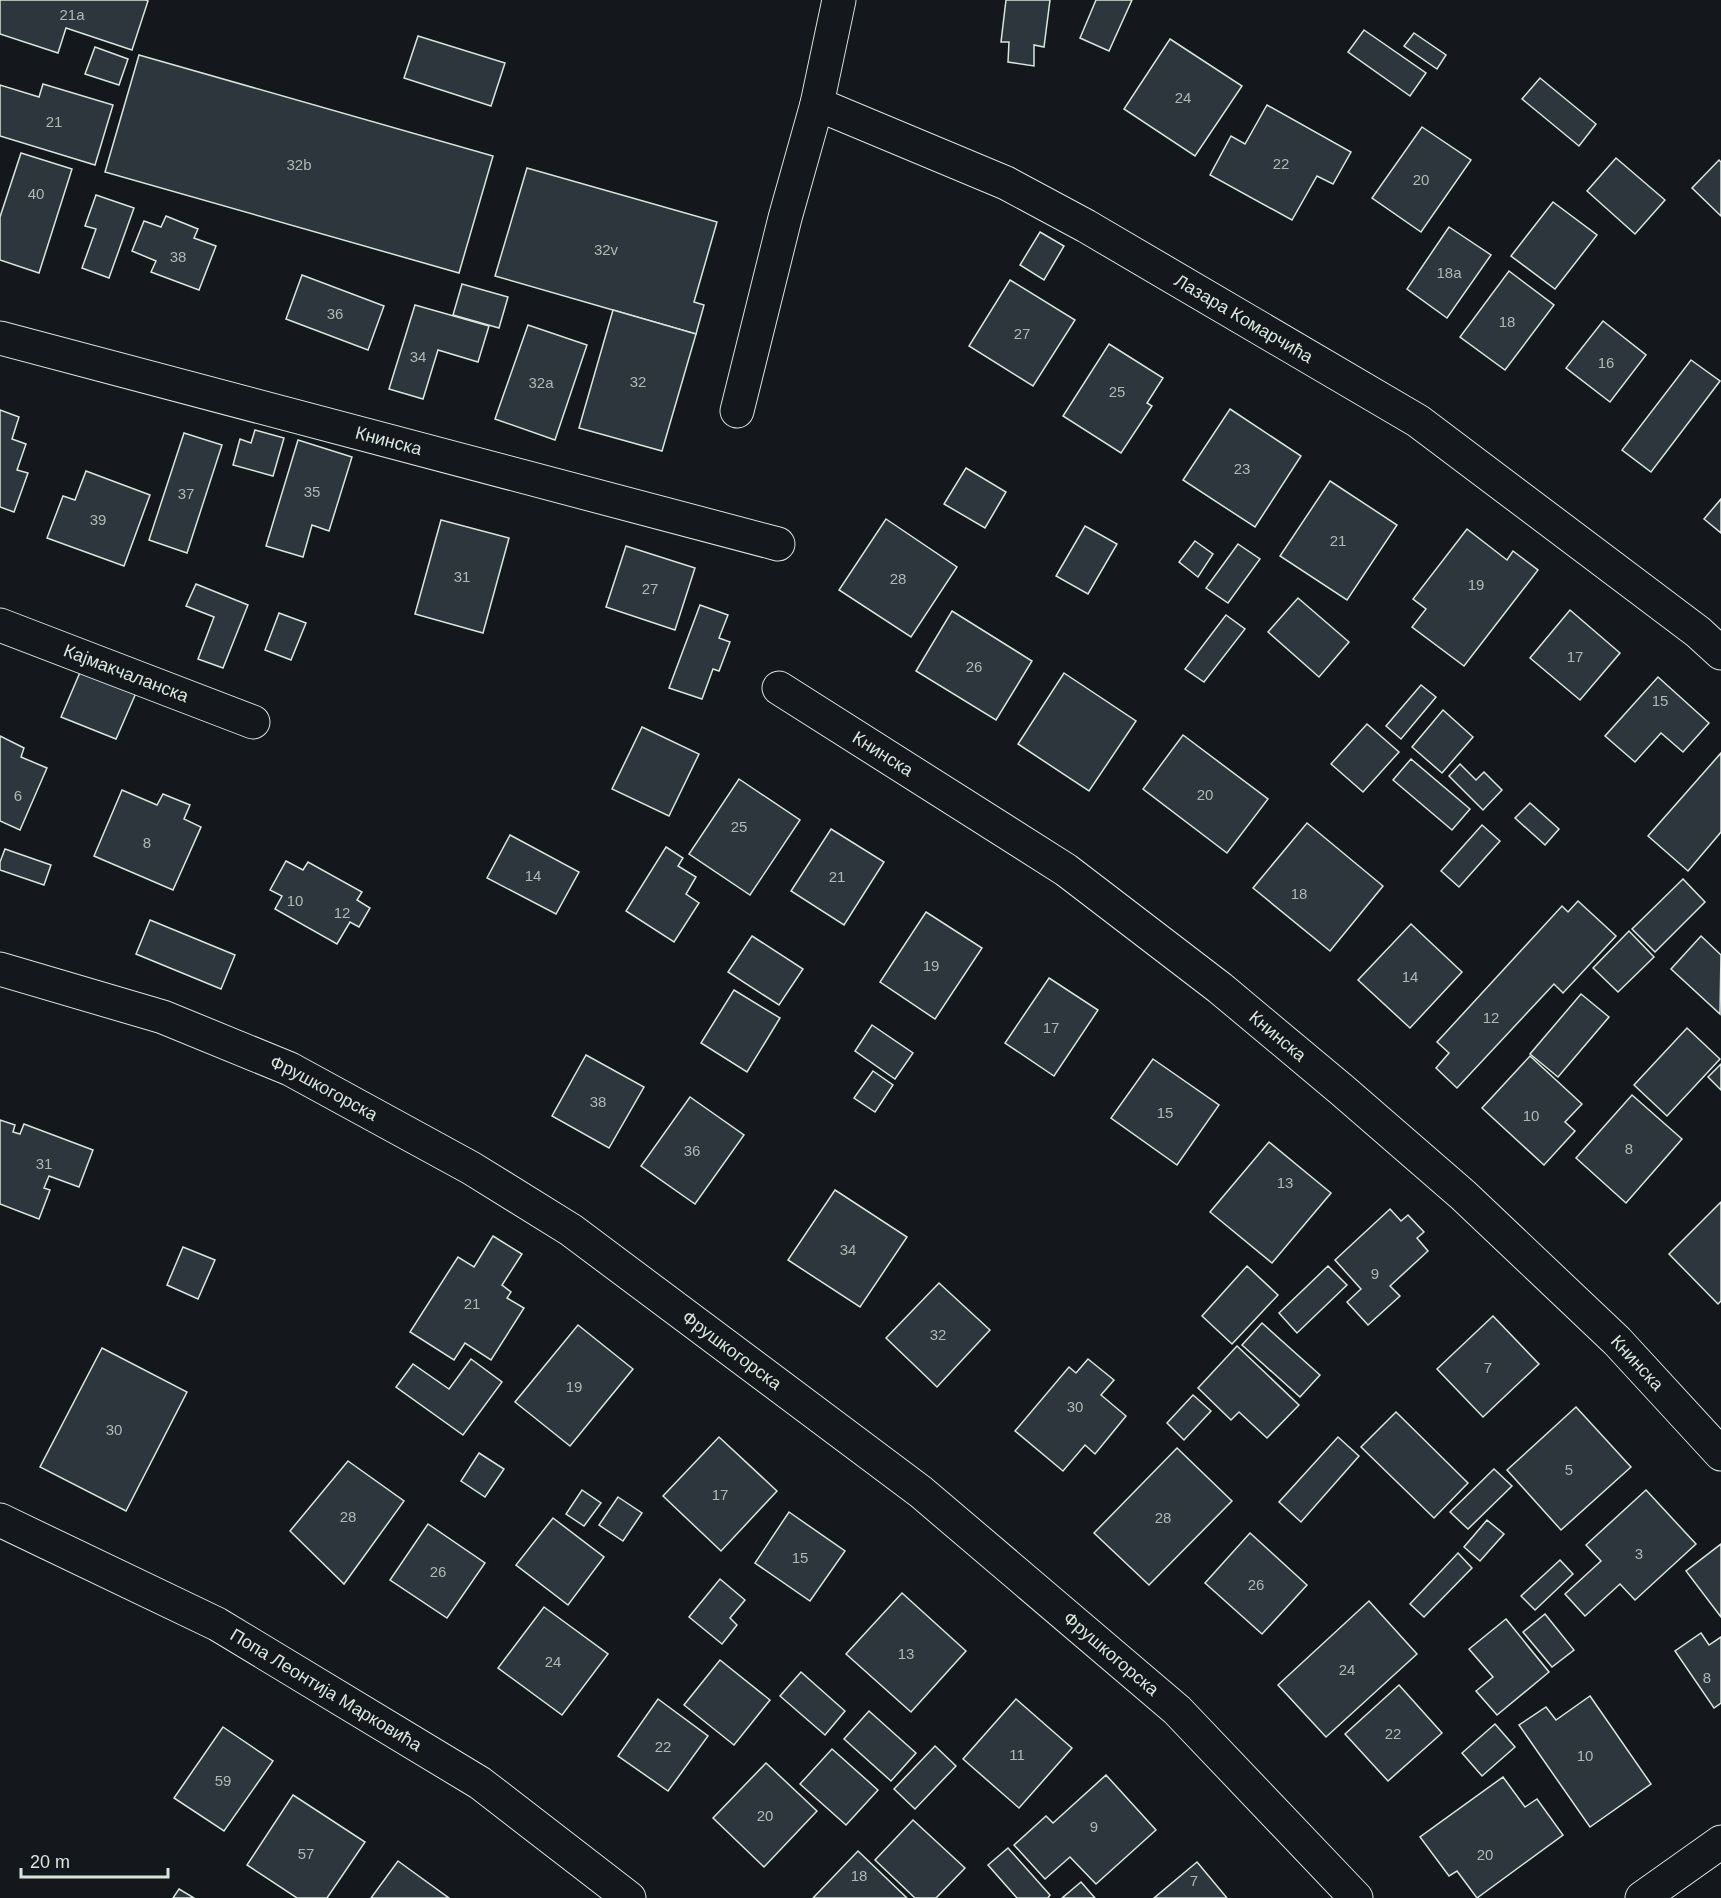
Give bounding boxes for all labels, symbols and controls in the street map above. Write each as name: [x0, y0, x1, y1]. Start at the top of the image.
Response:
house number: 21a: [59, 6, 85, 23]
house number: 24: [1175, 89, 1191, 106]
house number: 21: [46, 113, 62, 130]
house number: 22: [1273, 155, 1289, 172]
house number: 32b: [286, 156, 312, 173]
house number: 20: [1413, 171, 1429, 188]
house number: 40: [28, 185, 44, 202]
house number: 32v: [594, 241, 619, 258]
house number: 38: [170, 248, 186, 265]
house number: 18a: [1436, 264, 1462, 281]
street label: Лазара Комарчића: [1171, 270, 1317, 368]
house number: 36: [327, 305, 343, 322]
house number: 18: [1499, 313, 1515, 330]
house number: 27: [1014, 325, 1030, 342]
house number: 34: [410, 348, 426, 365]
house number: 16: [1598, 354, 1614, 371]
house number: 32: [630, 373, 646, 390]
house number: 32a: [528, 374, 554, 391]
house number: 25: [1109, 383, 1125, 400]
street label: Книнска: [353, 423, 425, 459]
house number: 23: [1234, 460, 1250, 477]
house number: 35: [304, 483, 320, 500]
house number: 37: [178, 485, 194, 502]
house number: 39: [90, 511, 106, 528]
house number: 21: [1330, 532, 1346, 549]
house number: 31: [454, 568, 470, 585]
house number: 28: [890, 570, 906, 587]
house number: 19: [1468, 576, 1484, 593]
house number: 27: [642, 580, 658, 597]
street label: Кајмакчаланска: [61, 640, 192, 707]
house number: 17: [1567, 648, 1583, 665]
house number: 26: [966, 658, 982, 675]
house number: 15: [1652, 692, 1668, 709]
street label: Книнска: [849, 727, 918, 781]
house number: 20: [1197, 786, 1213, 803]
house number: 6: [14, 787, 22, 804]
house number: 25: [731, 818, 747, 835]
house number: 8: [143, 834, 151, 851]
house number: 14: [525, 867, 541, 884]
house number: 21: [829, 868, 845, 885]
house number: 18: [1291, 885, 1307, 902]
house number: 10: [287, 892, 303, 909]
house number: 12: [334, 904, 350, 921]
house number: 19: [923, 957, 939, 974]
house number: 14: [1402, 968, 1418, 985]
street label: Книнска: [1245, 1007, 1311, 1066]
house number: 12: [1483, 1009, 1499, 1026]
house number: 17: [1043, 1019, 1059, 1036]
street label: Фрушкогорска: [267, 1052, 382, 1125]
house number: 38: [590, 1093, 606, 1110]
house number: 15: [1157, 1104, 1173, 1121]
house number: 10: [1523, 1107, 1539, 1124]
house number: 8: [1625, 1140, 1633, 1157]
house number: 36: [684, 1142, 700, 1159]
house number: 31: [36, 1155, 52, 1172]
house number: 13: [1277, 1174, 1293, 1191]
house number: 34: [840, 1241, 856, 1258]
house number: 9: [1371, 1265, 1379, 1282]
house number: 21: [464, 1295, 480, 1312]
street label: Фрушкогорска: [678, 1307, 786, 1394]
house number: 32: [930, 1326, 946, 1343]
street label: Книнска: [1607, 1331, 1668, 1395]
house number: 7: [1484, 1359, 1492, 1376]
house number: 19: [566, 1378, 582, 1395]
house number: 30: [1067, 1398, 1083, 1415]
house number: 30: [106, 1421, 122, 1438]
house number: 5: [1565, 1461, 1573, 1478]
house number: 17: [712, 1486, 728, 1503]
house number: 28: [340, 1508, 356, 1525]
house number: 28: [1155, 1509, 1171, 1526]
house number: 3: [1635, 1545, 1643, 1562]
house number: 15: [792, 1549, 808, 1566]
house number: 26: [430, 1563, 446, 1580]
house number: 26: [1248, 1576, 1264, 1593]
street label: Фрушкогорска: [1059, 1608, 1163, 1701]
street label: Попа Леонтија Марковића: [227, 1624, 426, 1756]
house number: 13: [898, 1645, 914, 1662]
house number: 24: [545, 1653, 561, 1670]
house number: 24: [1339, 1661, 1355, 1678]
house number: 8: [1703, 1669, 1711, 1686]
house number: 22: [1385, 1725, 1401, 1742]
house number: 22: [655, 1738, 671, 1755]
house number: 11: [1009, 1746, 1025, 1763]
house number: 10: [1577, 1747, 1593, 1764]
house number: 59: [215, 1772, 231, 1789]
house number: 20: [757, 1807, 773, 1824]
house number: 9: [1090, 1818, 1098, 1835]
scale bar: [21, 1841, 168, 1879]
house number: 57: [298, 1845, 314, 1862]
house number: 20: [1477, 1846, 1493, 1863]
text: 20 m: [30, 1852, 70, 1872]
house number: 18: [851, 1867, 867, 1884]
house number: 7: [1190, 1872, 1198, 1889]

